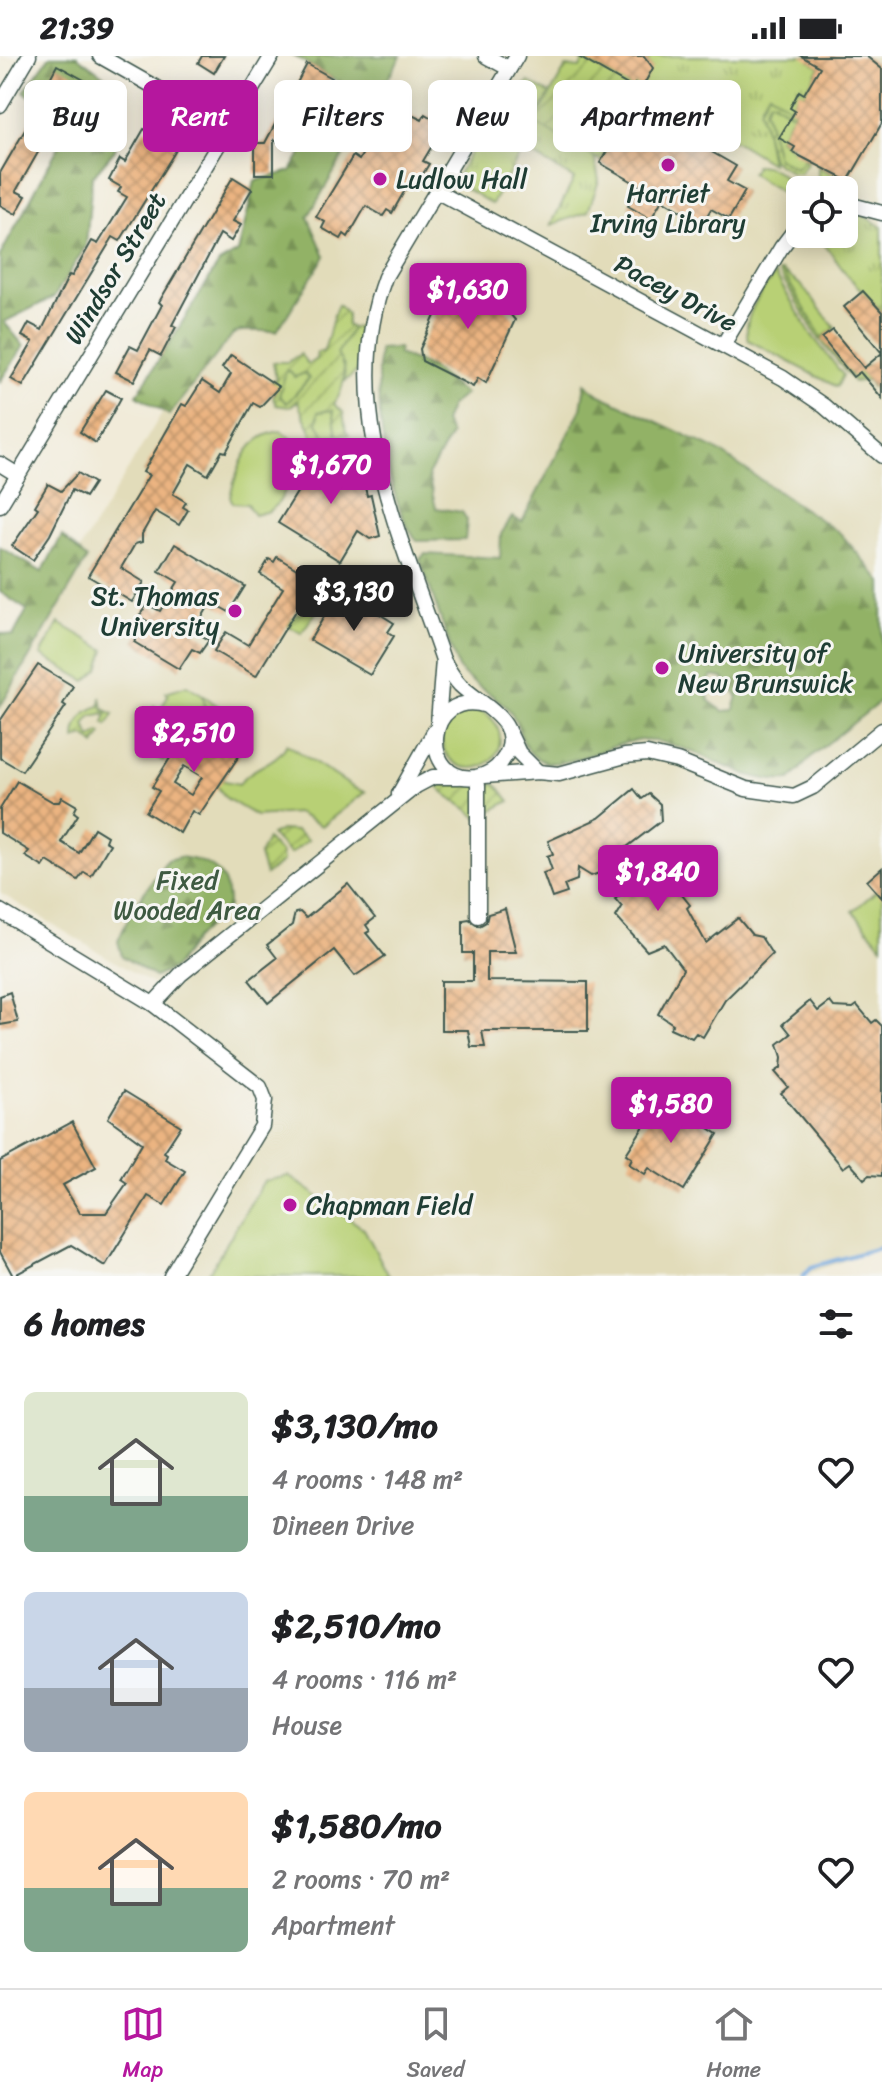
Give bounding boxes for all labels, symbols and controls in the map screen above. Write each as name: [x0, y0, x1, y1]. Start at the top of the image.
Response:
text: 21:39: [40, 1, 114, 55]
chip: Buy: [24, 80, 127, 152]
chip: Rent: [143, 80, 258, 152]
chip: Filters: [274, 80, 412, 152]
chip: New: [428, 80, 537, 152]
chip: Apartment: [553, 80, 741, 152]
place label: Ludlow Hall: [396, 156, 528, 202]
marker: Harriet Irving Library: [659, 156, 677, 174]
marker: Ludlow Hall: [371, 170, 389, 188]
place label: Harriet Irving Library: [589, 170, 746, 246]
map controls: [786, 176, 858, 248]
button: locate: [786, 176, 858, 248]
street label: Windsor Street: [51, 183, 179, 353]
street label: Pacey Drive: [606, 241, 746, 345]
pin: $1,630: [403, 263, 533, 331]
text: $1,630: [427, 266, 509, 312]
pin: $1,670: [266, 438, 396, 506]
text: $1,670: [290, 441, 372, 487]
pin: $3,130: [289, 565, 419, 633]
text: $3,130: [314, 568, 394, 614]
place label: St. Thomas University: [91, 573, 220, 649]
marker: St. Thomas University: [226, 602, 244, 620]
place label: University of New Brunswick: [678, 630, 854, 706]
marker: University of New Brunswick: [653, 659, 671, 677]
pin: $2,510: [129, 706, 259, 774]
text: $2,510: [153, 709, 235, 755]
pin: $1,840: [593, 845, 723, 913]
text: $1,840: [616, 848, 700, 894]
park label: Fixed Wooded Area: [113, 857, 262, 933]
pin: $1,580: [606, 1077, 736, 1145]
text: $1,580: [629, 1080, 713, 1126]
place label: Chapman Field: [306, 1182, 475, 1228]
marker: Chapman Field: [281, 1196, 299, 1214]
text: 6 homes: [24, 1294, 145, 1354]
icon: filters: [814, 1302, 858, 1346]
text: $3,130/mo: [272, 1396, 438, 1456]
icon: home: [88, 1424, 184, 1520]
icon: heart: [814, 1450, 858, 1494]
text: 4 rooms · 148 m²: [272, 1456, 463, 1502]
text: Dineen Drive: [272, 1502, 414, 1548]
text: $2,510/mo: [272, 1596, 441, 1656]
icon: home: [88, 1624, 184, 1720]
icon: heart: [814, 1650, 858, 1694]
text: 4 rooms · 116 m²: [272, 1656, 457, 1702]
text: House: [272, 1702, 342, 1748]
text: $1,580/mo: [272, 1796, 442, 1856]
icon: home: [88, 1824, 184, 1920]
icon: heart: [814, 1850, 858, 1894]
text: 2 rooms · 70 m²: [272, 1856, 450, 1902]
text: Apartment: [272, 1902, 395, 1948]
tab: Map: [121, 2002, 165, 2089]
tab: Saved: [407, 2002, 465, 2089]
tab: Home: [706, 2002, 761, 2089]

